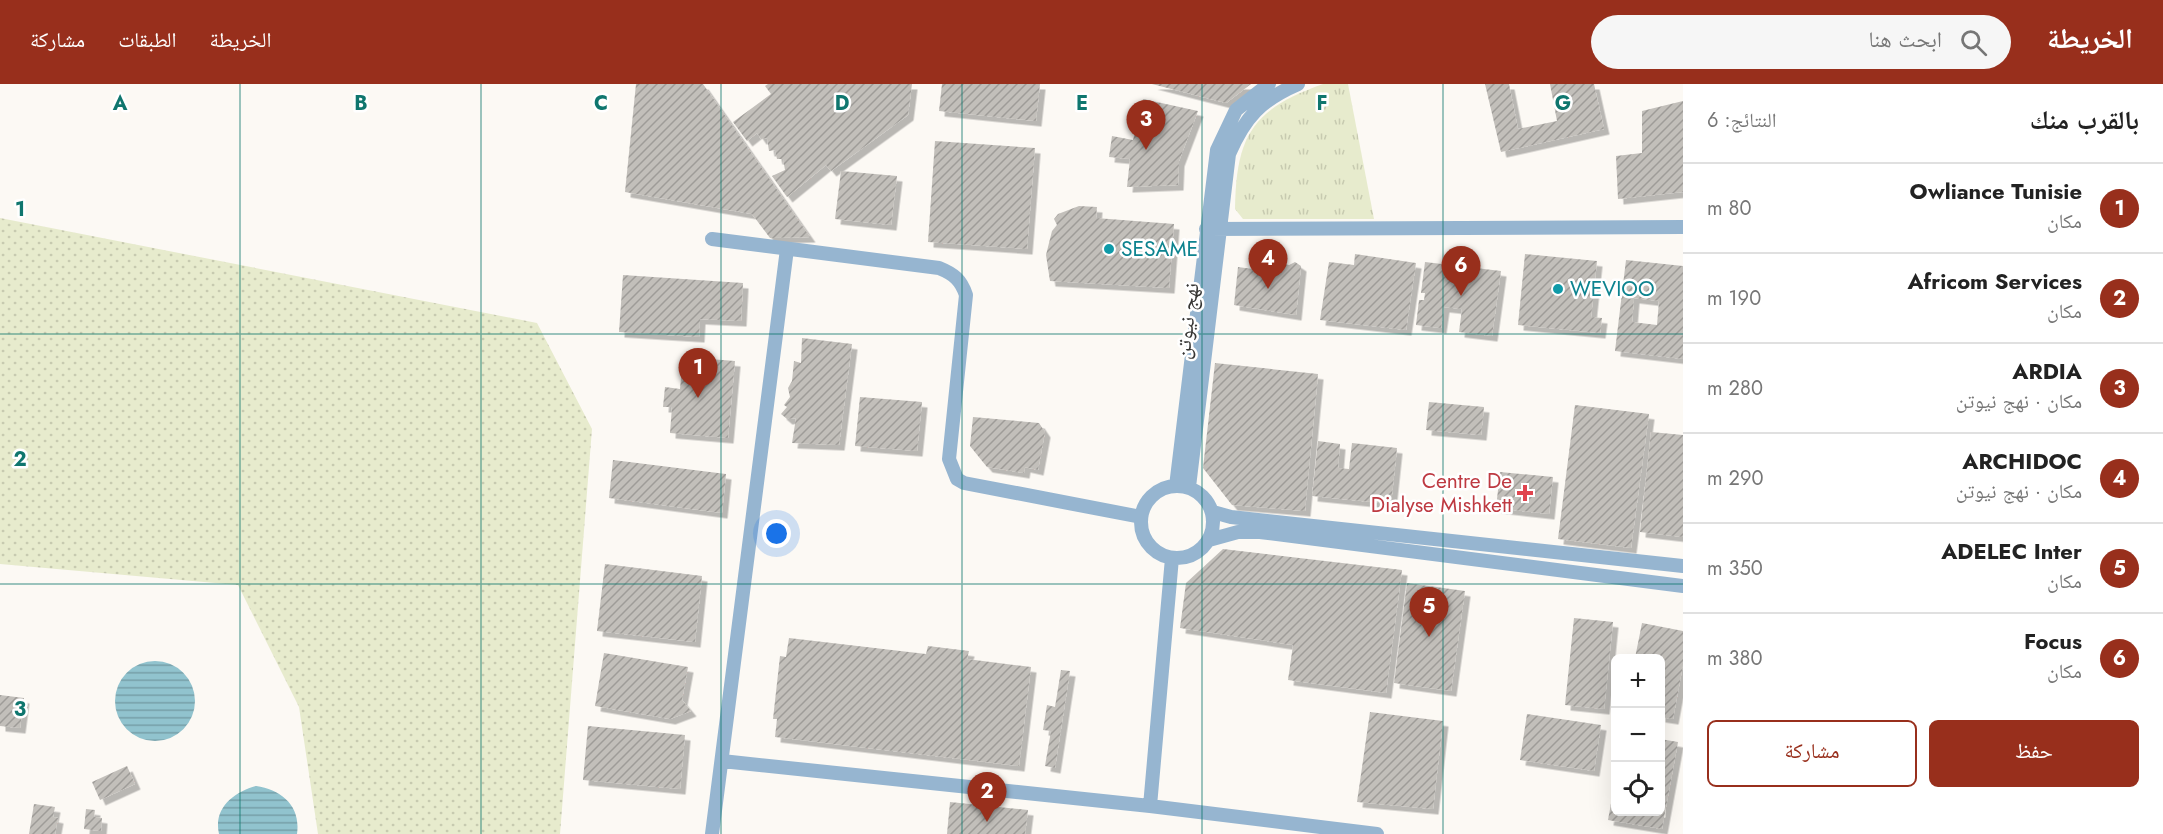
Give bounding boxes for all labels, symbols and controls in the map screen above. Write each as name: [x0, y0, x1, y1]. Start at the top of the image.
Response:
search box: [1591, 15, 2011, 69]
text: الخريطة: [2047, 18, 2133, 59]
text: ابحث هنا: [1868, 23, 1942, 55]
text: مشاركة: [30, 25, 85, 55]
text: الطبقات: [118, 25, 177, 55]
text: الخريطة: [210, 25, 271, 55]
icon: search: [1957, 26, 1990, 59]
text: A: [112, 89, 128, 118]
text: B: [354, 89, 368, 118]
text: C: [594, 89, 608, 118]
text: D: [835, 89, 849, 118]
text: E: [1076, 89, 1088, 118]
text: F: [1316, 89, 1328, 118]
text: G: [1555, 89, 1571, 118]
pin: 3: [1126, 100, 1166, 150]
text: بالقرب منك: [2030, 101, 2139, 139]
text: النتائج: 6: [1707, 106, 1776, 135]
text: Owliance Tunisie: [1910, 175, 2082, 207]
text: 80 m: [1707, 194, 1752, 223]
text: 1: [2114, 194, 2125, 223]
text: 1: [15, 195, 25, 224]
text: مكان: [2047, 207, 2082, 236]
place label: SESAME: [1121, 234, 1198, 264]
pin: 4: [1248, 240, 1288, 289]
marker: SESAME: [1102, 242, 1116, 256]
pin: 6: [1442, 246, 1480, 296]
text: Africom Services: [1907, 265, 2082, 297]
place label: WEVIOO: [1570, 274, 1655, 304]
street label: نهج نيوتن: [1167, 281, 1207, 361]
marker: WEVIOO: [1551, 282, 1565, 296]
text: 190 m: [1707, 284, 1761, 313]
text: 2: [2113, 284, 2126, 313]
text: مكان: [2047, 297, 2082, 326]
pin: 1: [678, 348, 718, 398]
text: ARDIA: [2012, 355, 2082, 387]
text: 280 m: [1707, 374, 1763, 403]
text: 3: [2113, 374, 2126, 403]
text: مكان · نهج نيوتن: [1956, 387, 2082, 416]
text: 2: [13, 445, 27, 474]
text: ARCHIDOC: [1962, 445, 2082, 477]
text: 290 m: [1707, 464, 1764, 493]
text: 4: [2113, 464, 2126, 493]
place label: Centre De Dialyse Mishkett: [1371, 466, 1512, 520]
text: مكان · نهج نيوتن: [1956, 477, 2082, 506]
marker: Centre De Dialyse Mishkett: [1516, 484, 1534, 502]
your location: [762, 519, 791, 548]
text: ADELEC Inter: [1941, 535, 2082, 567]
text: 350 m: [1707, 554, 1763, 583]
text: 5: [2113, 554, 2126, 583]
text: مكان: [2047, 567, 2082, 596]
pin: 5: [1410, 588, 1448, 637]
text: Focus: [2024, 625, 2082, 657]
text: 380 m: [1707, 644, 1762, 673]
text: 6: [2113, 644, 2126, 673]
map controls: [1611, 654, 1665, 816]
button: +: [1611, 654, 1665, 708]
text: مكان: [2047, 657, 2082, 686]
text: 3: [14, 695, 26, 724]
button: −: [1611, 708, 1665, 762]
button: مشاركة: [1707, 720, 1917, 787]
button: حفظ: [1929, 720, 2139, 787]
button: locate: [1611, 762, 1665, 816]
pin: 2: [968, 772, 1006, 822]

